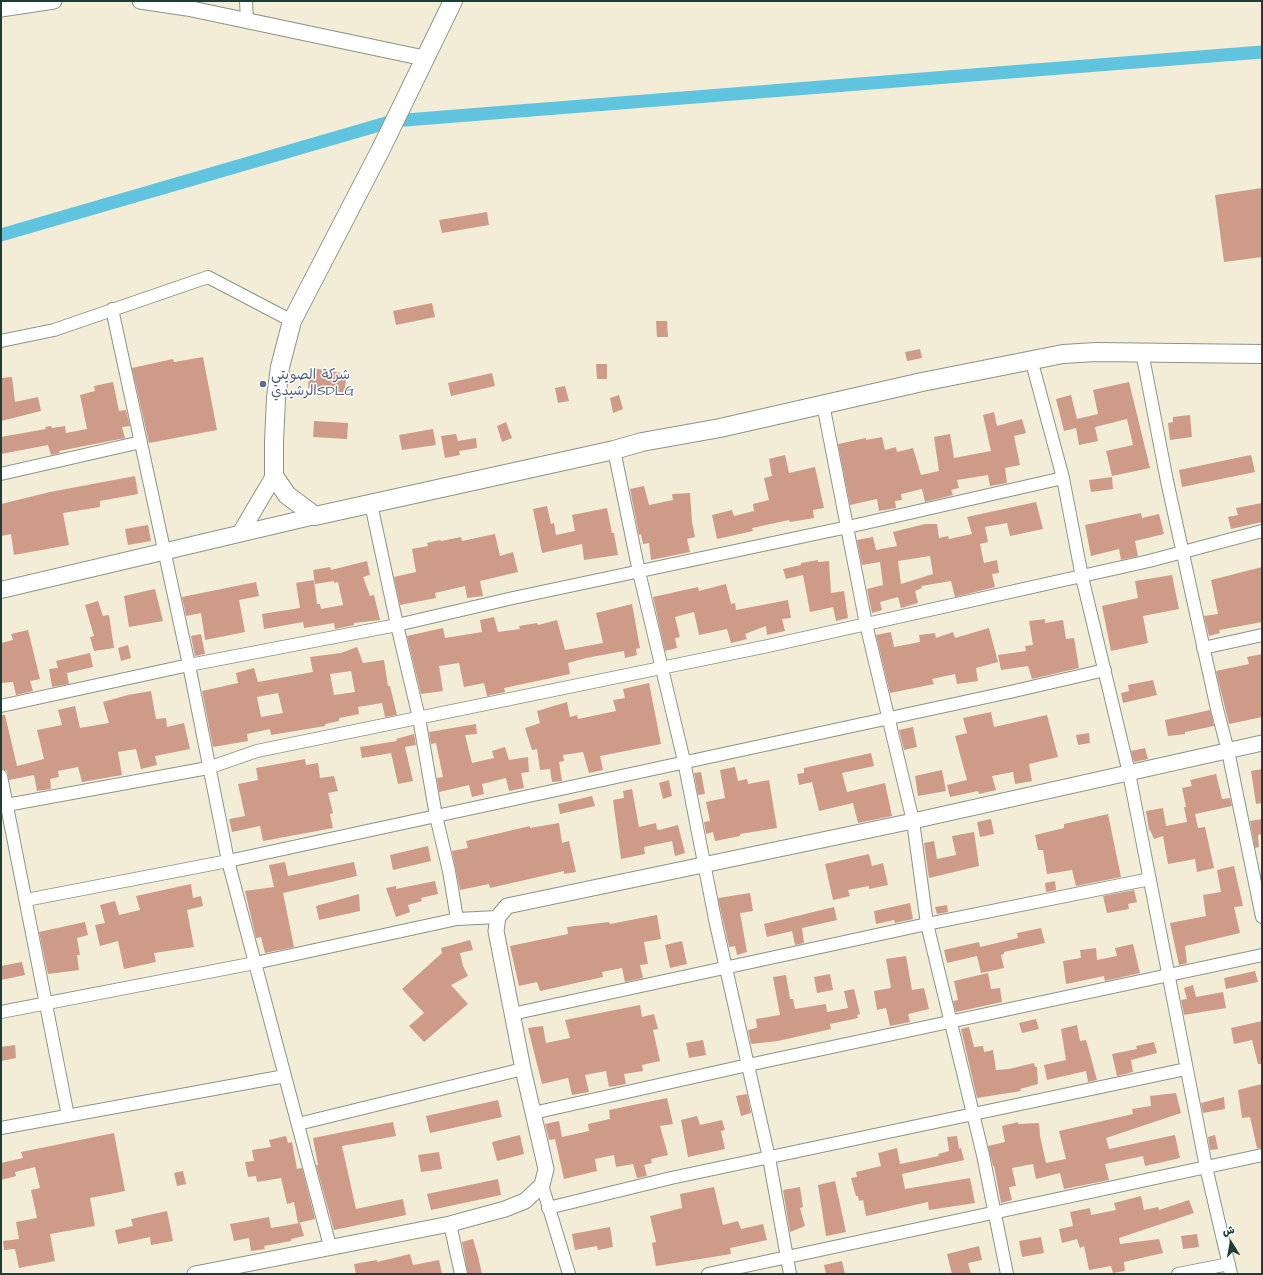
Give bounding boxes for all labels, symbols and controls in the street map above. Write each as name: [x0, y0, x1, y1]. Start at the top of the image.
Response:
place label: شركة الصويتي الرشيديSDLG: [271, 368, 354, 400]
marker: شركة الصويتي الرشيديSDLG: [258, 379, 268, 389]
text: ش: [1221, 1222, 1236, 1239]
north arrow: [1211, 1223, 1251, 1263]

